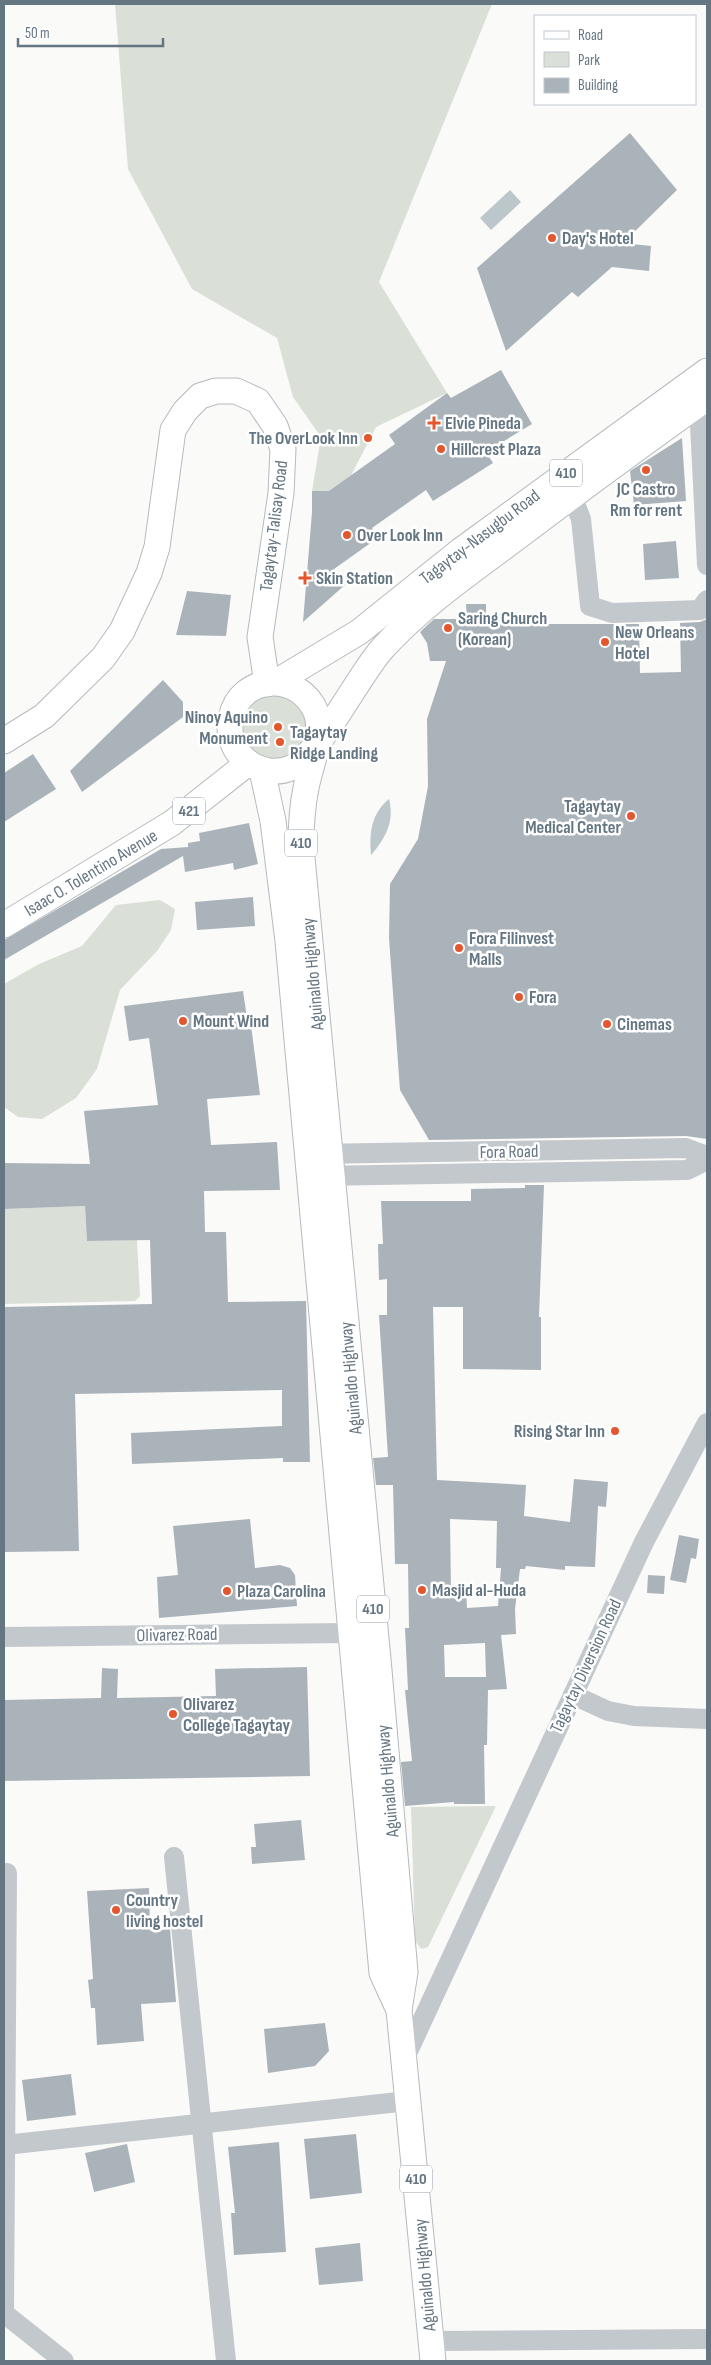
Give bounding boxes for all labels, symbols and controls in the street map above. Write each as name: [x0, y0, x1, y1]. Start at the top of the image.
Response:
scale bar: [18, 15, 162, 47]
legend: [534, 15, 696, 105]
text: 50 m: [25, 24, 50, 43]
text: Road: [578, 26, 603, 45]
text: Park: [578, 51, 600, 70]
text: Building: [578, 76, 618, 95]
place label: Day's Hotel: [562, 228, 634, 249]
marker: Day's Hotel: [546, 232, 558, 244]
place label: Elvie Pineda: [445, 413, 521, 434]
marker: Elvie Pineda: [427, 416, 441, 430]
place label: The OverLook Inn: [249, 428, 358, 449]
marker: The OverLook Inn: [362, 432, 374, 444]
place label: Hillcrest Plaza: [451, 439, 541, 460]
marker: Hillcrest Plaza: [435, 443, 447, 455]
street label: Tagaytay-Talisay Road: [256, 459, 292, 593]
road number: 410: [550, 459, 582, 486]
marker: JC Castro Rm for rent: [640, 464, 652, 476]
place label: JC Castro Rm for rent: [610, 479, 682, 521]
street label: Tagaytay-Nasugbu Road: [416, 485, 544, 589]
place label: Over Look Inn: [357, 525, 443, 546]
marker: Over Look Inn: [341, 529, 353, 541]
place label: Skin Station: [316, 568, 393, 589]
marker: Skin Station: [298, 571, 312, 585]
place label: Saring Church (Korean): [458, 608, 547, 650]
marker: Saring Church (Korean): [442, 622, 454, 634]
place label: New Orleans Hotel: [615, 622, 695, 664]
marker: New Orleans Hotel: [599, 636, 611, 648]
place label: Ninoy Aquino Monument: [185, 707, 268, 749]
marker: Ninoy Aquino Monument: [272, 721, 284, 733]
place label: Tagaytay Ridge Landing: [290, 722, 378, 764]
marker: Tagaytay Ridge Landing: [274, 736, 286, 748]
place label: Tagaytay Medical Center: [525, 796, 622, 838]
road number: 421: [173, 798, 205, 824]
marker: Tagaytay Medical Center: [625, 810, 637, 822]
street label: Isaac O. Tolentino Avenue: [21, 825, 161, 921]
road number: 410: [285, 830, 317, 856]
street label: Aguinaldo Highway: [298, 917, 328, 1032]
place label: Fora Filinvest Malls: [469, 928, 554, 970]
marker: Fora Filinvest Malls: [453, 942, 465, 954]
place label: Fora: [529, 987, 557, 1008]
marker: Fora: [513, 991, 525, 1003]
place label: Mount Wind: [193, 1011, 269, 1032]
place label: Cinemas: [617, 1014, 672, 1035]
marker: Mount Wind: [177, 1015, 189, 1027]
marker: Cinemas: [601, 1018, 613, 1030]
street label: Fora Road: [479, 1141, 539, 1163]
street label: Aguinaldo Highway: [336, 1321, 366, 1436]
place label: Rising Star Inn: [514, 1421, 605, 1442]
marker: Rising Star Inn: [609, 1425, 621, 1437]
place label: Masjid al-Huda: [432, 1580, 526, 1601]
place label: Plaza Carolina: [237, 1581, 326, 1602]
marker: Masjid al-Huda: [416, 1584, 428, 1596]
marker: Plaza Carolina: [221, 1585, 233, 1597]
road number: 410: [357, 1596, 389, 1622]
street label: Tagaytay Diversion Road: [546, 1596, 626, 1736]
street label: Olivarez Road: [136, 1624, 218, 1646]
place label: Olivarez College Tagaytay: [183, 1694, 291, 1736]
marker: Olivarez College Tagaytay: [167, 1708, 179, 1720]
street label: Aguinaldo Highway: [373, 1724, 403, 1839]
place label: Country living hostel: [126, 1890, 203, 1932]
marker: Country living hostel: [110, 1904, 122, 1916]
road number: 410: [400, 2166, 432, 2192]
street label: Aguinaldo Highway: [410, 2218, 440, 2333]

